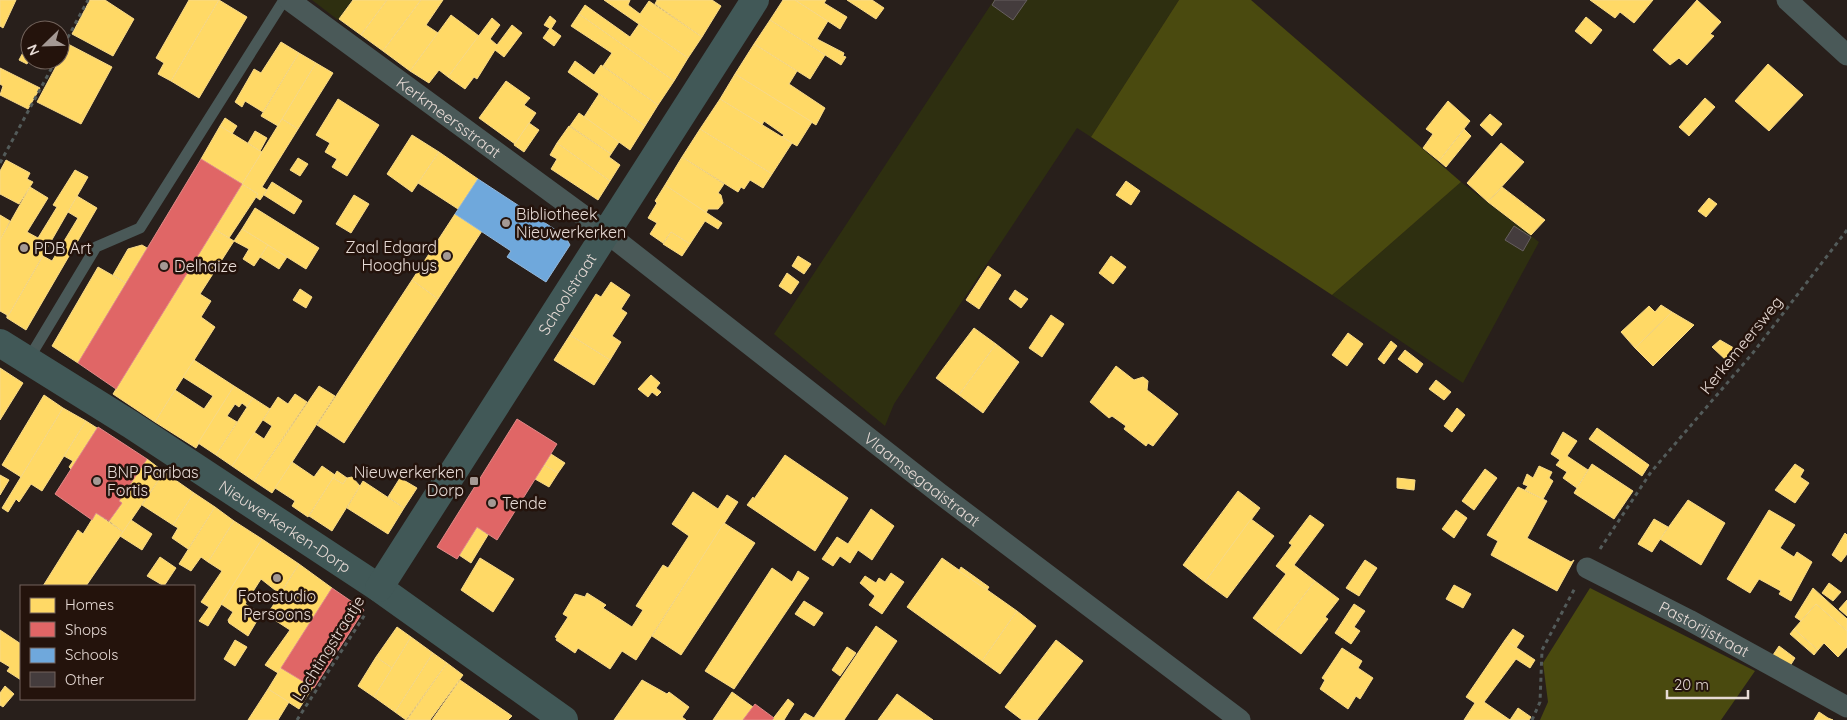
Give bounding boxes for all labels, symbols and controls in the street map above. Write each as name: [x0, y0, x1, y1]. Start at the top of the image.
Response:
north arrow: [20, 20, 70, 70]
text: N: [23, 42, 43, 58]
street label: Kerkmeersstraat: [393, 72, 505, 162]
place label: Bibliotheek Nieuwerkerken: [516, 204, 626, 242]
marker: Bibliotheek Nieuwerkerken: [500, 217, 512, 229]
place label: Zaal Edgard Hooghuys: [345, 237, 437, 275]
place label: PDB Art: [34, 238, 92, 258]
marker: PDB Art: [18, 242, 30, 254]
street label: Schoolstraat: [533, 249, 601, 339]
marker: Zaal Edgard Hooghuys: [441, 250, 453, 262]
place label: Delhaize: [174, 256, 237, 276]
marker: Delhaize: [158, 260, 170, 272]
street label: Kerkemeersweg: [1695, 292, 1787, 398]
street label: Vlaamsegaaistraat: [860, 428, 984, 530]
place label: BNP Paribas Fortis: [107, 462, 199, 500]
place label: Nieuwerkerken Dorp: [354, 462, 464, 500]
marker: BNP Paribas Fortis: [91, 475, 103, 487]
marker: Nieuwerkerken Dorp: [468, 475, 480, 487]
street label: Nieuwerkerken-Dorp: [215, 476, 355, 577]
place label: Tende: [502, 493, 547, 513]
marker: Tende: [486, 497, 498, 509]
marker: Fotostudio Persoons: [271, 572, 283, 584]
legend: [20, 585, 195, 700]
place label: Fotostudio Persoons: [238, 586, 316, 624]
street label: Lochtingstraatje: [288, 592, 368, 704]
text: Homes: [65, 595, 114, 614]
street label: Pastorijstraat: [1656, 596, 1753, 661]
text: Shops: [65, 620, 107, 639]
text: Schools: [65, 645, 118, 664]
scale bar: [1667, 668, 1748, 700]
text: Other: [65, 670, 105, 689]
text: 20 m: [1674, 675, 1709, 694]

